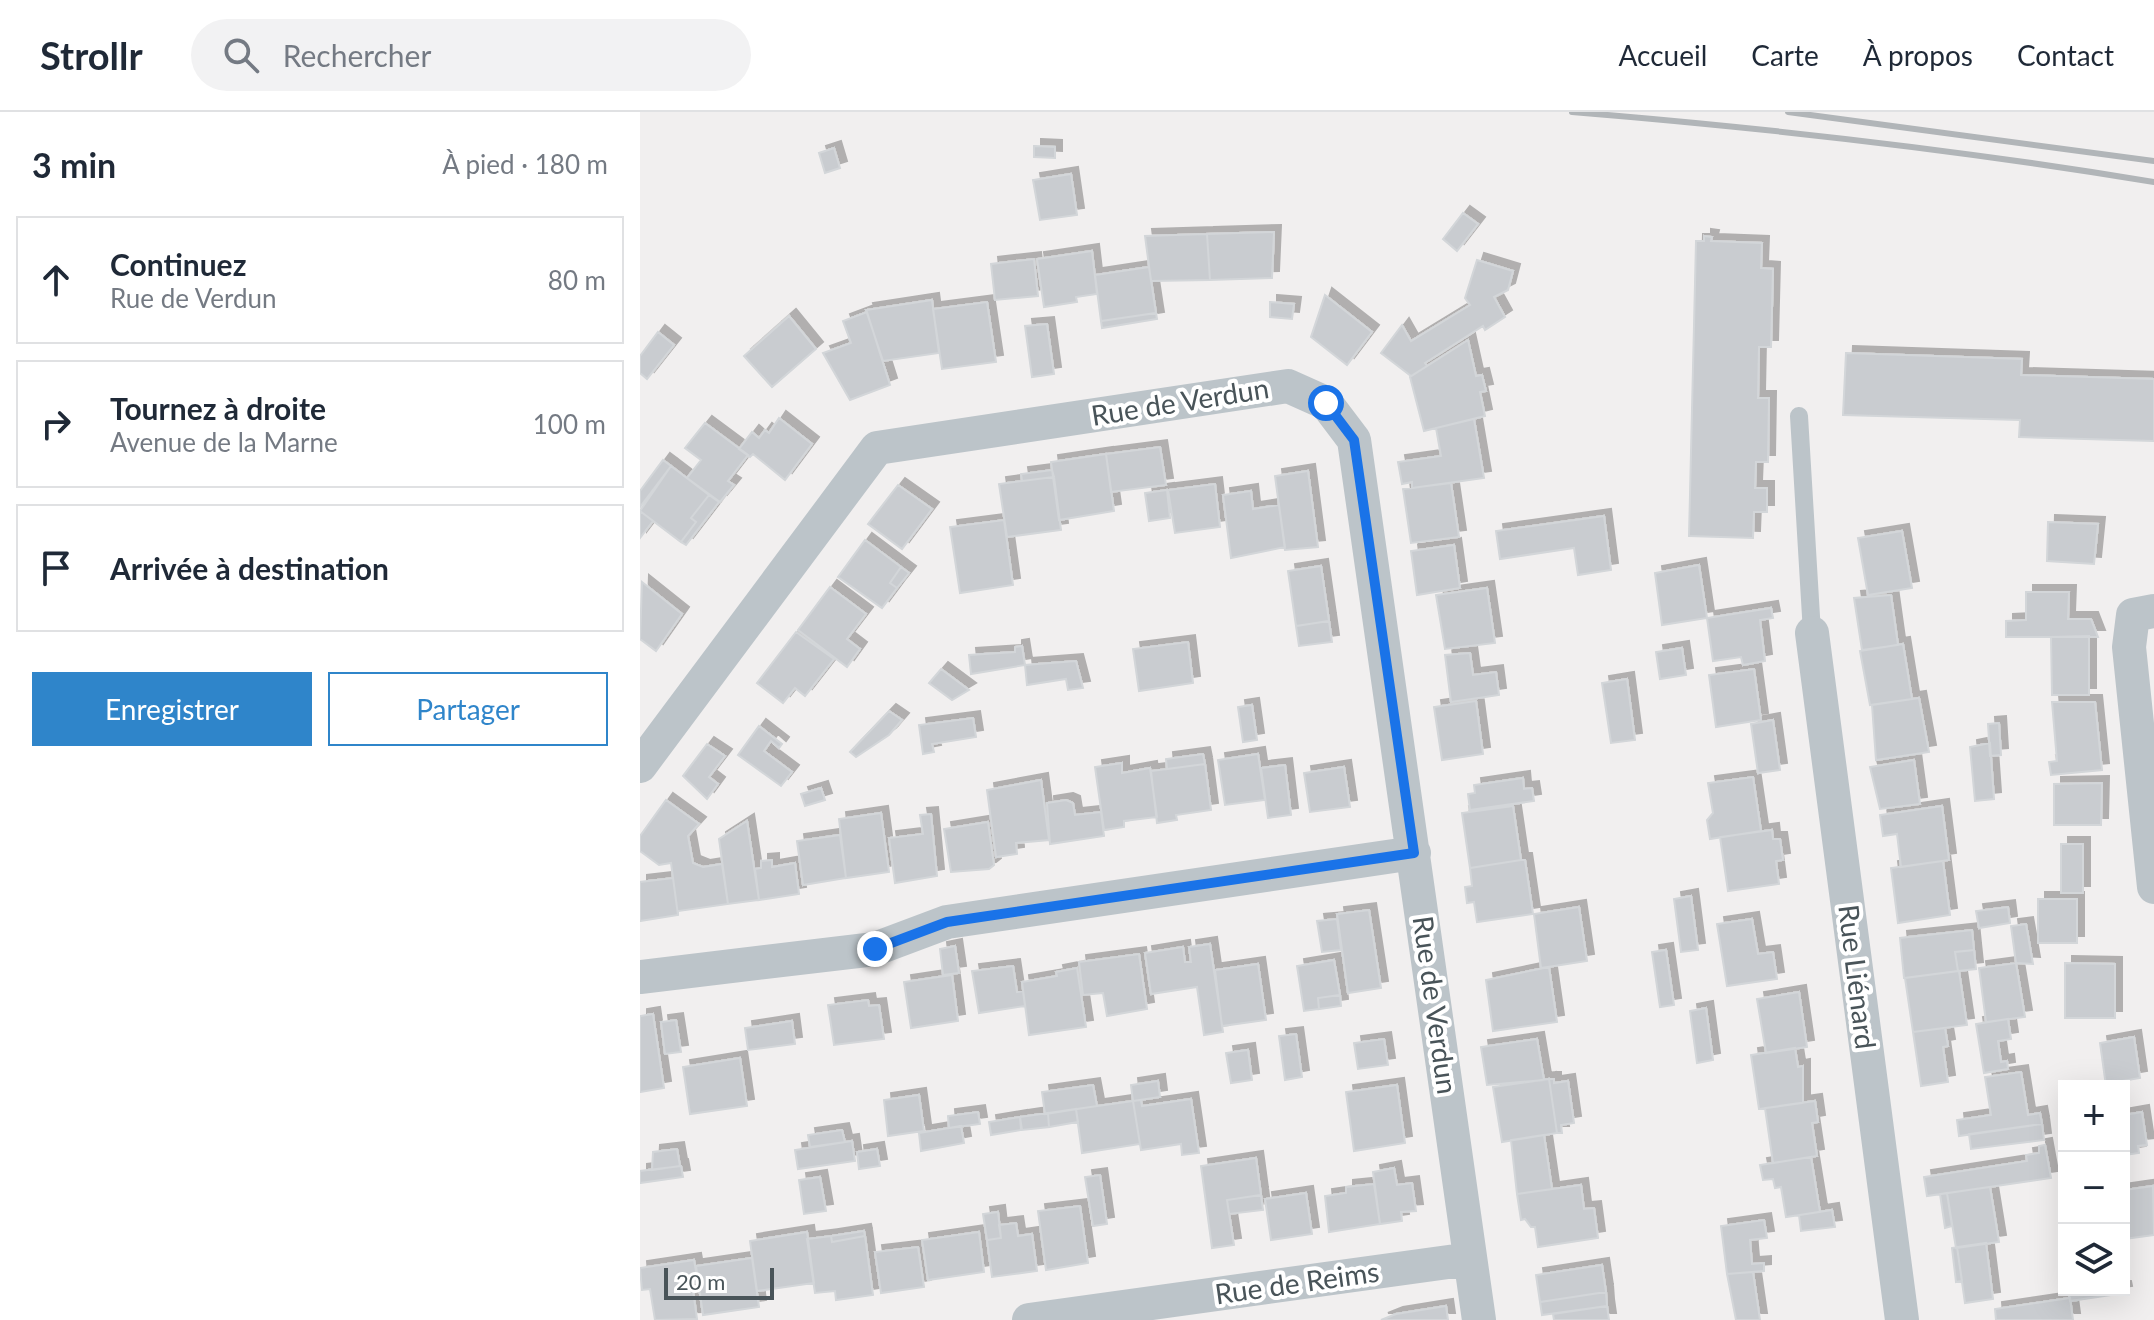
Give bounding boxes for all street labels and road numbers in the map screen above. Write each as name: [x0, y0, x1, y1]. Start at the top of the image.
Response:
street label: Rue de Verdun: [1089, 370, 1271, 432]
street label: Rue Liénard: [1832, 903, 1884, 1051]
street label: Rue de Verdun: [1407, 914, 1465, 1096]
street label: Rue de Reims: [1213, 1254, 1381, 1310]

